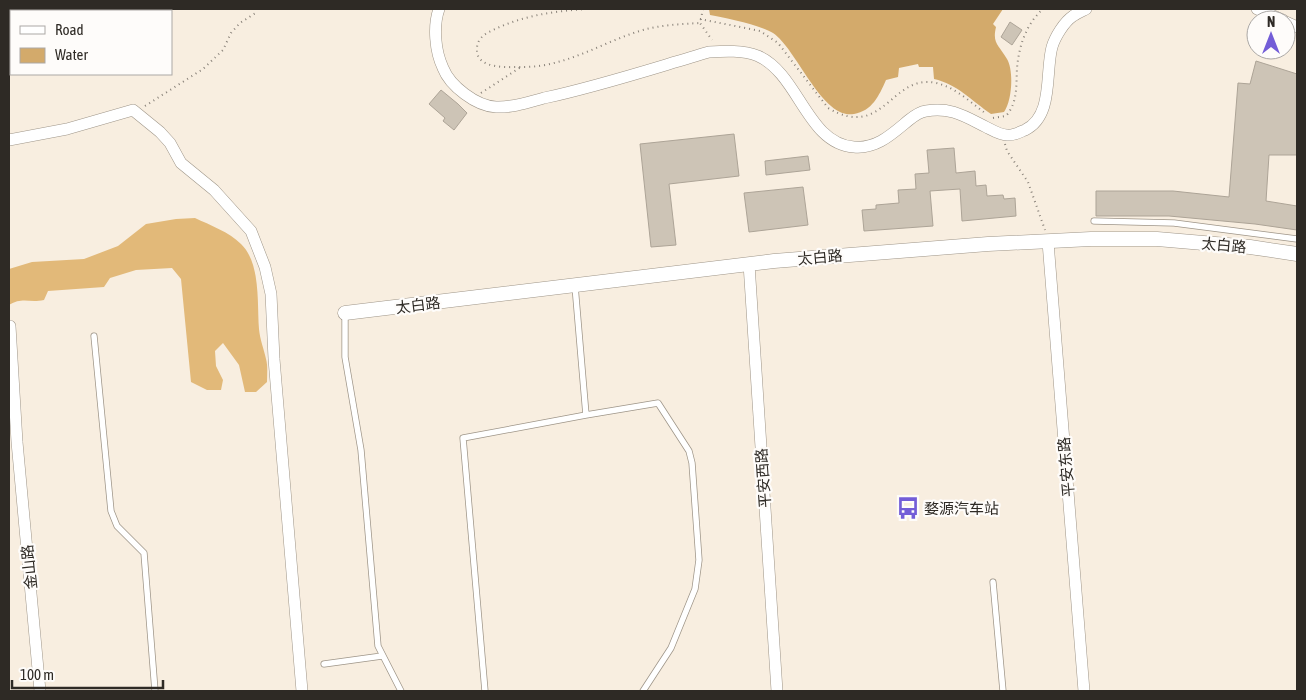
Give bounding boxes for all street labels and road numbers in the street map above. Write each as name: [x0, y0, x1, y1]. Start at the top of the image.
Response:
street label: 太白路: [1201, 235, 1247, 255]
street label: 太白路: [797, 247, 843, 267]
street label: 太白路: [395, 294, 441, 316]
street label: 平安东路: [1055, 436, 1077, 498]
street label: 平安西路: [752, 447, 774, 509]
street label: 金山路: [18, 544, 40, 590]

